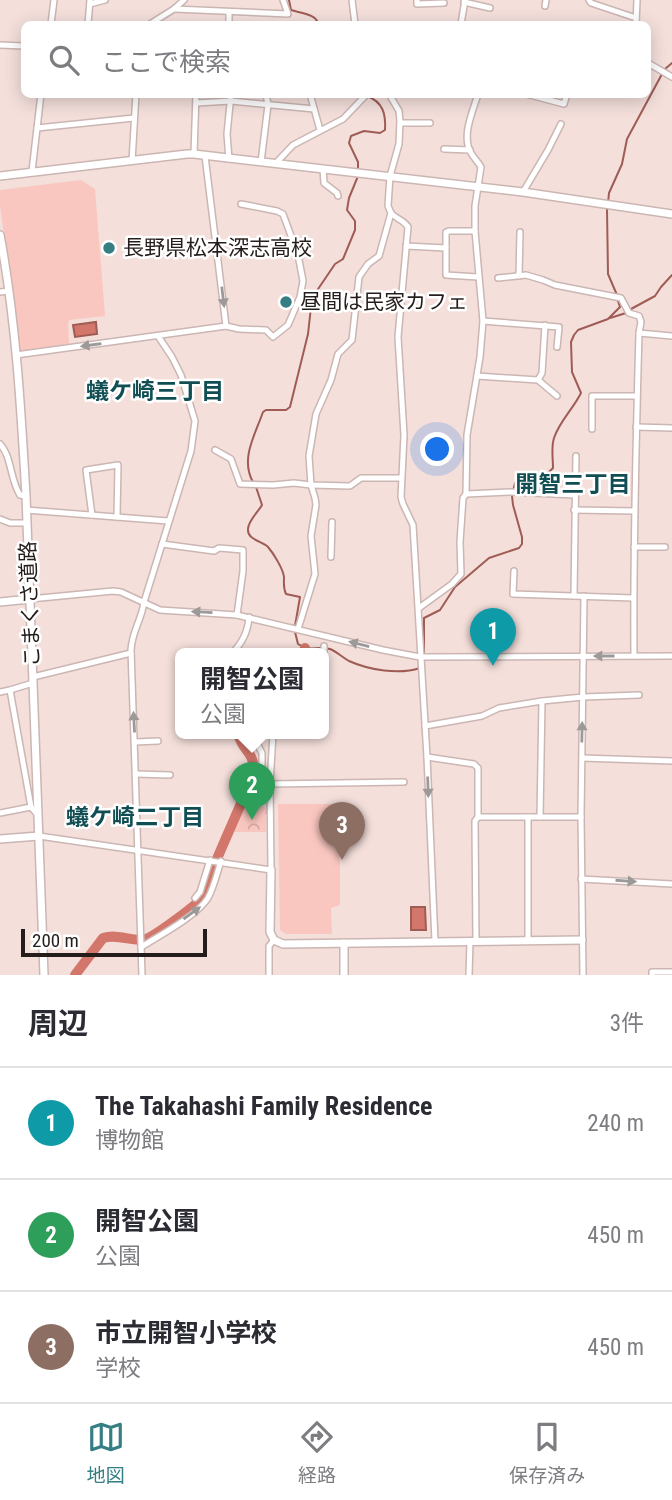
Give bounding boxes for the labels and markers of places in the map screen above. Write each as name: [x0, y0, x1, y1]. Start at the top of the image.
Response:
place label: 長野県松本深志高校: [123, 236, 312, 260]
marker: 長野県松本深志高校: [101, 240, 117, 256]
place label: 昼間は民家カフェ: [300, 290, 468, 314]
marker: 昼間は民家カフェ: [278, 294, 294, 310]
pin: 1: [470, 608, 516, 666]
pin: 2: [229, 762, 275, 820]
pin: 3: [319, 802, 365, 860]

